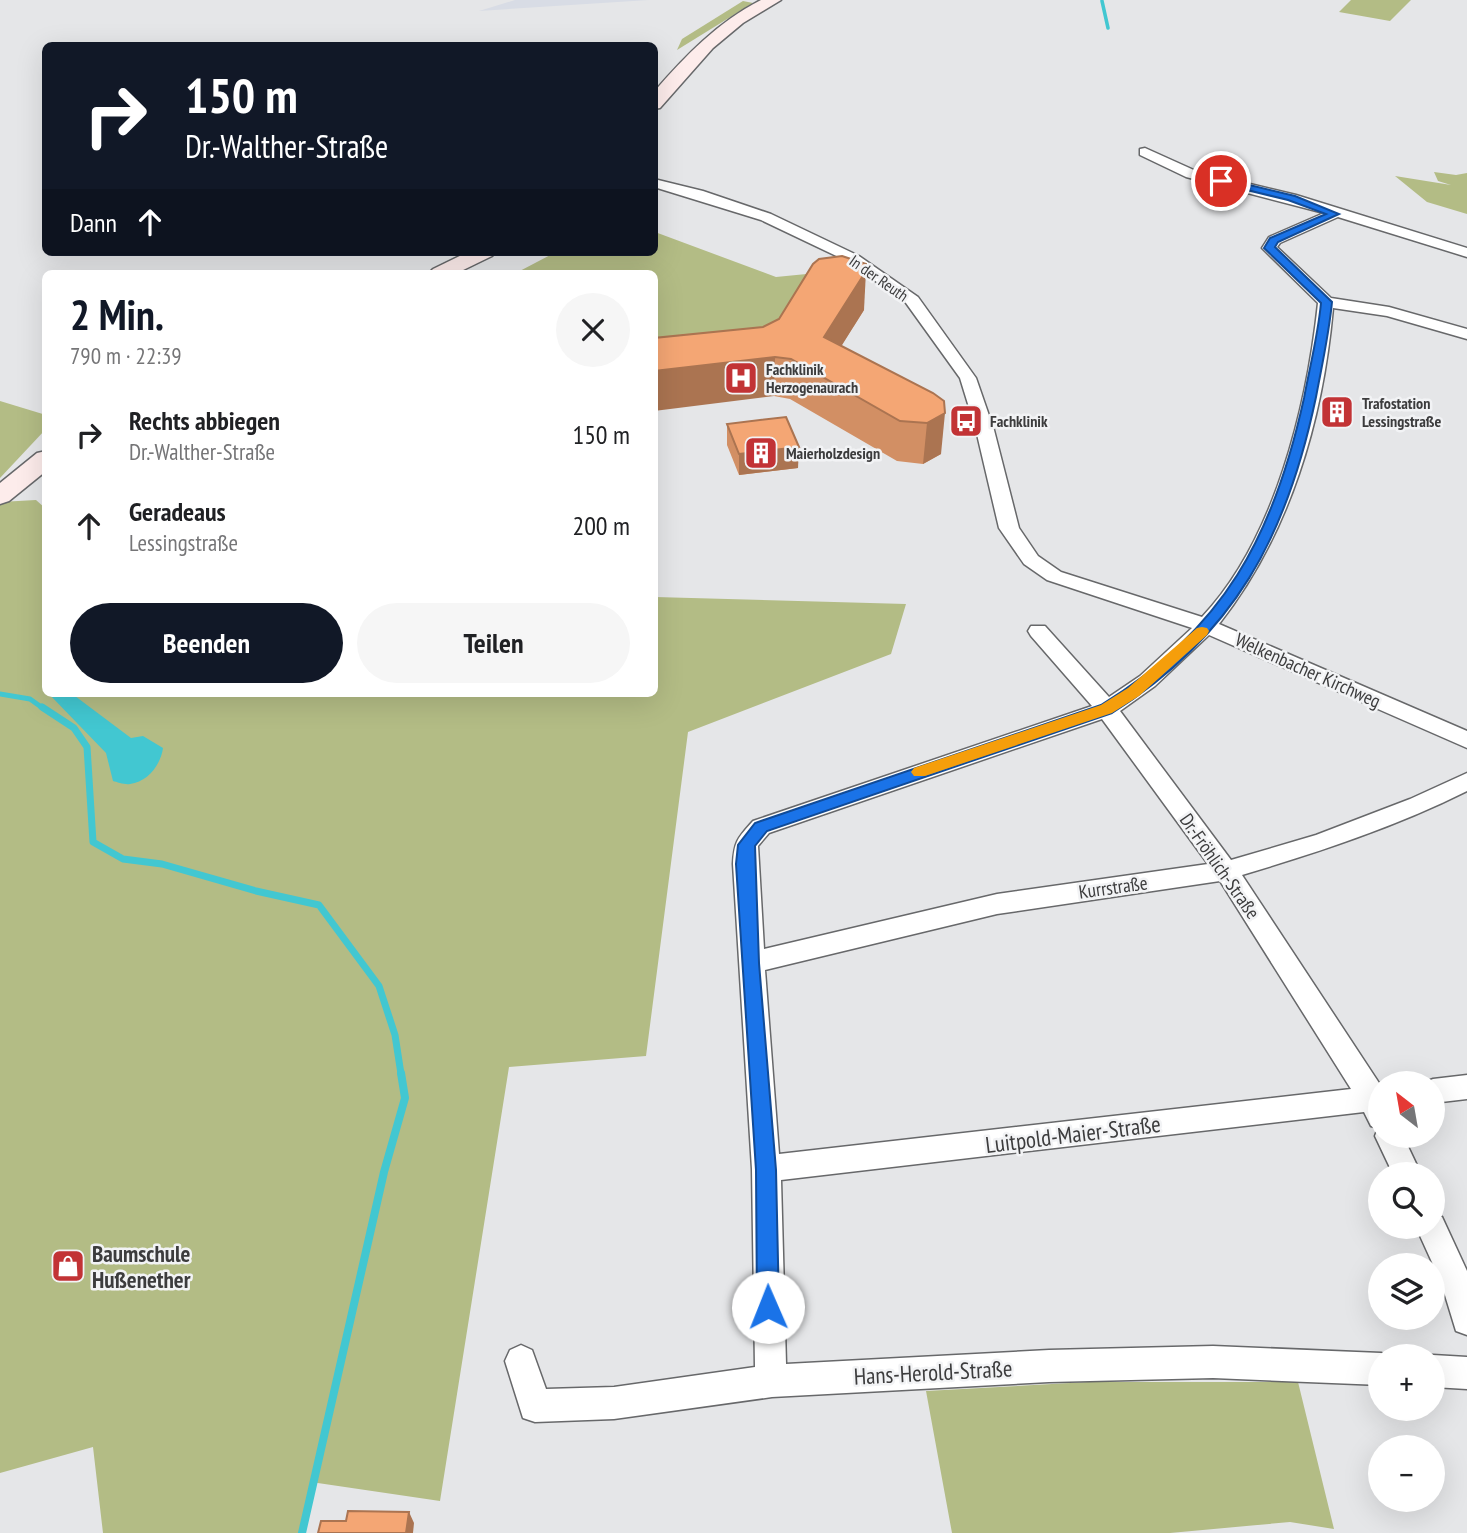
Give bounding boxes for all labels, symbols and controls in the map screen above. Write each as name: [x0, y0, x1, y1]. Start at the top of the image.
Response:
text: 150 m: [185, 63, 298, 127]
icon: right: [70, 70, 161, 161]
text: Dr.-Walther-Straße: [185, 125, 388, 167]
pin: [1191, 151, 1251, 211]
icon: arrive: [1202, 162, 1240, 200]
icon: ahead: [131, 203, 169, 241]
text: Dann: [70, 206, 117, 239]
street label: In der Reuth: [846, 250, 912, 306]
text: 2 Min.: [70, 287, 164, 342]
button: close: [556, 293, 630, 367]
text: 790 m · 22:39: [70, 341, 182, 370]
hospital icon: Fachklinik Herzogenaurach: [722, 359, 760, 397]
place label: Fachklinik Herzogenaurach: [766, 359, 858, 397]
building icon: Trafostation Lessingstraße: [1318, 393, 1356, 431]
place label: Trafostation Lessingstraße: [1362, 393, 1441, 431]
bus stop icon: Fachklinik: [947, 402, 985, 440]
text: Rechts abbiegen: [129, 404, 280, 437]
place label: Fachklinik: [990, 411, 1048, 431]
icon: right: [70, 416, 108, 454]
text: 150 m: [572, 418, 630, 451]
building icon: Maierholzdesign: [742, 434, 780, 472]
text: Dr.-Walther-Straße: [129, 437, 275, 466]
place label: Maierholzdesign: [786, 443, 880, 463]
text: Geradeaus: [129, 495, 226, 528]
icon: ahead: [70, 507, 108, 545]
text: 200 m: [572, 509, 630, 542]
text: Lessingstraße: [129, 528, 238, 557]
button: Beenden: [70, 603, 343, 683]
button: Teilen: [357, 603, 630, 683]
street label: Welkenbacher Kirchweg: [1232, 627, 1384, 713]
street label: Dr.-Fröhlich-Straße: [1175, 809, 1265, 924]
street label: Kurrstraße: [1077, 870, 1149, 904]
north arrow: [1368, 1071, 1446, 1148]
map controls: [1368, 1071, 1445, 1512]
street label: Luitpold-Maier-Straße: [984, 1109, 1162, 1159]
button: search: [1368, 1162, 1445, 1239]
place label: Baumschule Hußenether: [92, 1239, 191, 1294]
shop icon: Baumschule Hußenether: [49, 1247, 87, 1285]
button: layers: [1368, 1253, 1445, 1330]
position arrow: [731, 1270, 805, 1344]
button: +: [1368, 1344, 1445, 1421]
street label: Hans-Herold-Straße: [853, 1353, 1013, 1391]
button: −: [1368, 1435, 1445, 1512]

